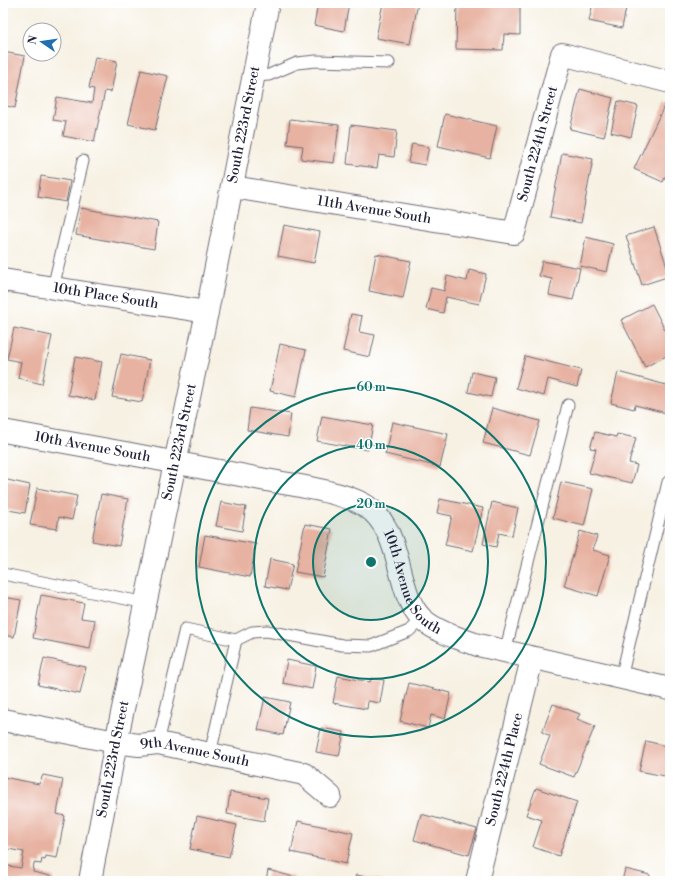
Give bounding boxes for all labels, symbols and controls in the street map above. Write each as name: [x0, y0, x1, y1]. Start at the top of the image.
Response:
north arrow: [22, 22, 62, 62]
text: N: [25, 34, 41, 46]
street label: South 223rd Street: [224, 64, 264, 185]
street label: South 224th Street: [514, 84, 562, 204]
street label: 11th Avenue South: [316, 192, 433, 228]
street label: 10th Place South: [52, 279, 160, 313]
text: 60 m: [356, 380, 386, 395]
street label: South 223rd Street: [158, 382, 201, 502]
street label: 10th Avenue South: [33, 428, 153, 467]
text: 40 m: [356, 438, 386, 453]
text: 20 m: [356, 497, 386, 512]
street label: 10th Avenue South: [379, 527, 445, 639]
centre of rings: [364, 555, 378, 569]
street label: South 223rd Street: [93, 699, 134, 819]
street label: South 224th Place: [482, 711, 527, 828]
street label: 9th Avenue South: [139, 734, 252, 771]

